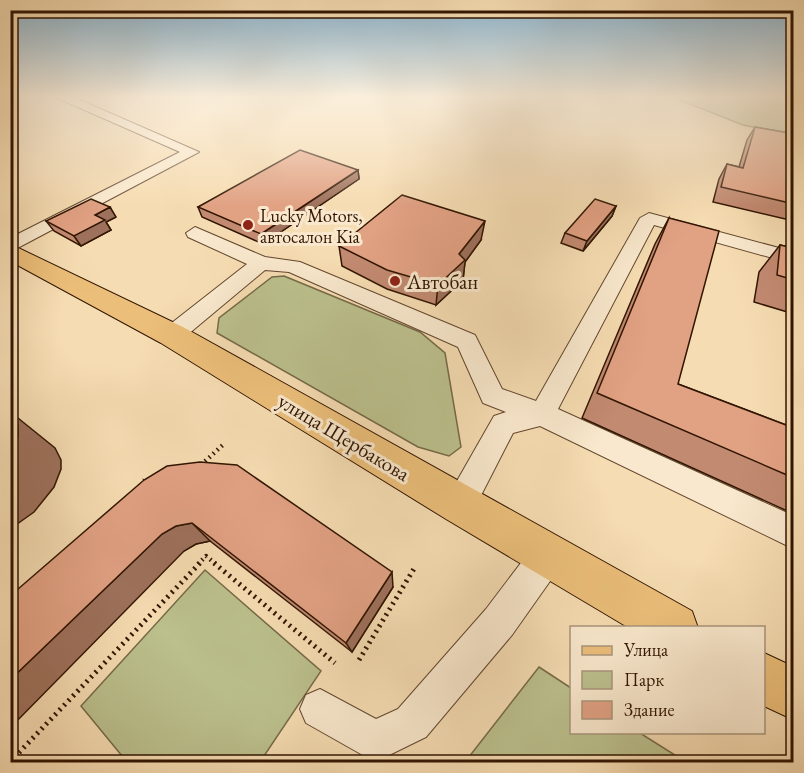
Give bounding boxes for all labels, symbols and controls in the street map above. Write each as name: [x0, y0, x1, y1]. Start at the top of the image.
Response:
place label: Lucky Motors, автосалон Kia: [260, 204, 363, 248]
marker: Lucky Motors, автосалон Kia: [241, 218, 255, 232]
place label: Автобан: [406, 268, 478, 295]
marker: Автобан: [388, 274, 402, 288]
street label: улица Щербакова: [273, 387, 415, 487]
legend: [570, 626, 765, 734]
text: Улица: [623, 638, 669, 661]
text: Парк: [624, 668, 664, 691]
text: Здание: [624, 698, 674, 721]

